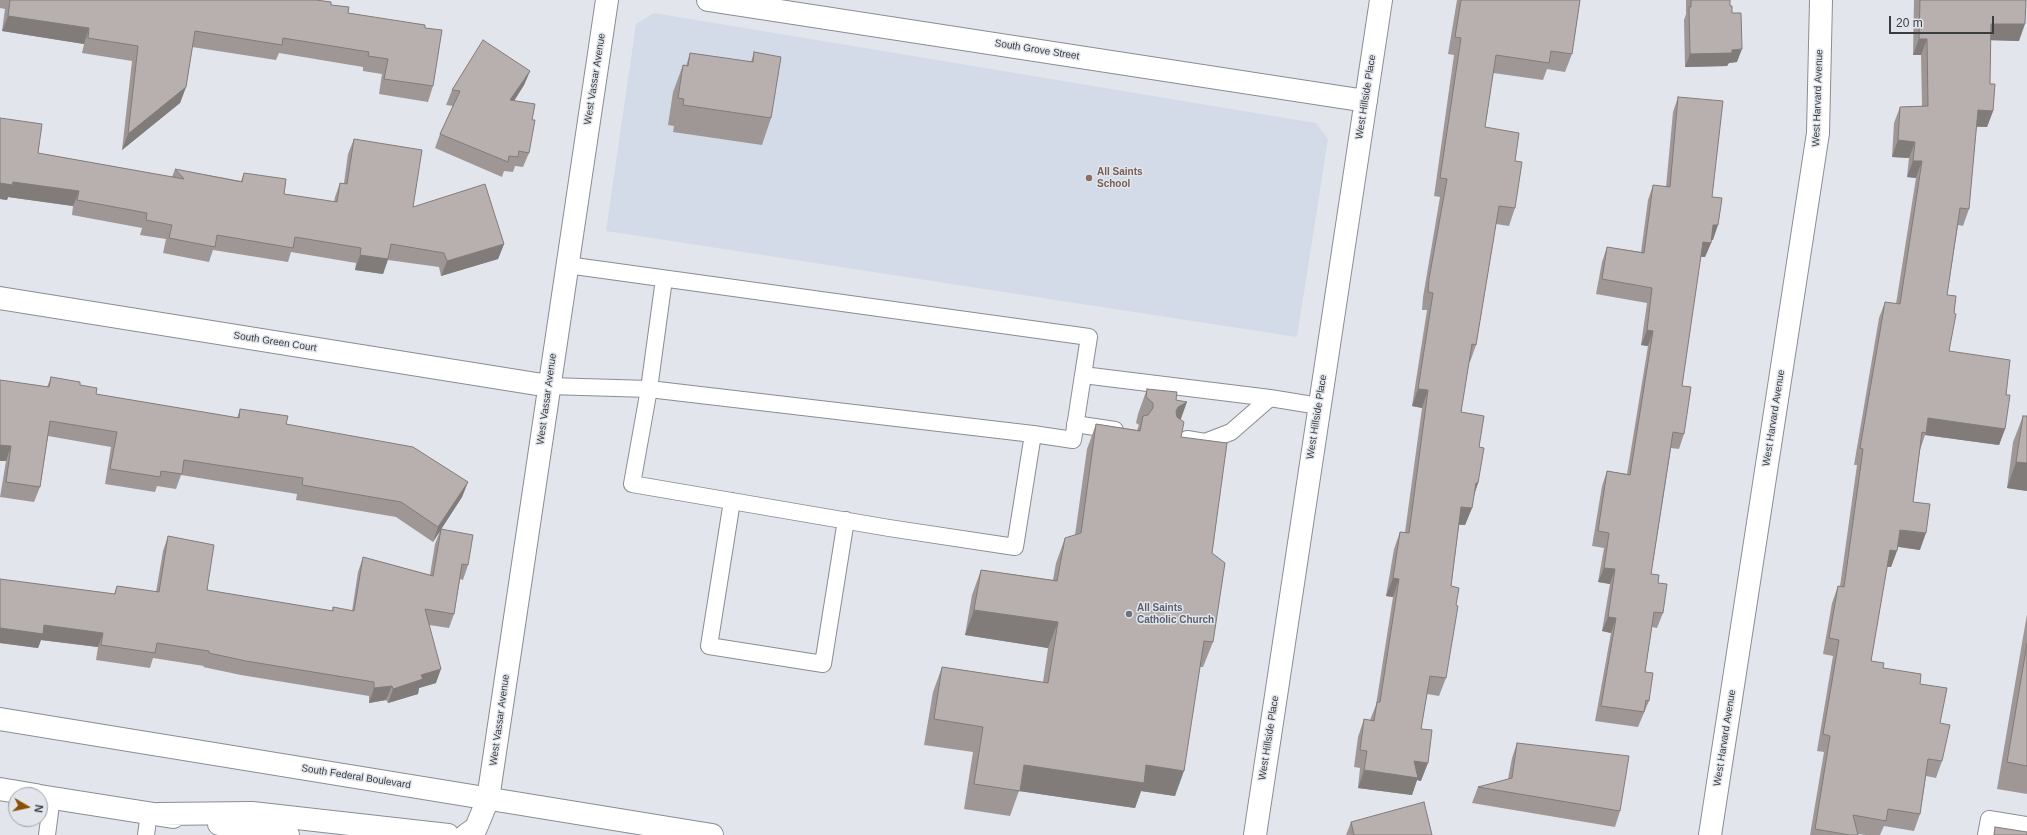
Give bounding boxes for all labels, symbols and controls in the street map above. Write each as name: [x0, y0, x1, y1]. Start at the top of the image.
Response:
scale bar: [1891, 8, 1996, 34]
text: 20 m: [1896, 16, 1923, 30]
street label: West Vassar Avenue: [582, 32, 608, 126]
street label: South Grove Street: [994, 37, 1080, 63]
street label: West Harvard Avenue: [1810, 49, 1826, 147]
street label: West Hillside Place: [1353, 54, 1379, 140]
place label: All Saints School: [1097, 166, 1143, 190]
marker: All Saints School: [1084, 173, 1094, 183]
street label: South Green Court: [233, 330, 317, 354]
street label: West Vassar Avenue: [535, 352, 559, 446]
street label: West Harvard Avenue: [1760, 369, 1788, 467]
street label: West Hillside Place: [1304, 374, 1330, 460]
place label: All Saints Catholic Church: [1137, 602, 1214, 626]
marker: All Saints Catholic Church: [1124, 609, 1134, 619]
street label: West Vassar Avenue: [488, 673, 512, 767]
street label: West Harvard Avenue: [1711, 689, 1739, 787]
street label: West Hillside Place: [1256, 695, 1282, 781]
street label: South Federal Boulevard: [300, 762, 412, 792]
north arrow: [8, 787, 48, 827]
text: N: [32, 804, 45, 814]

